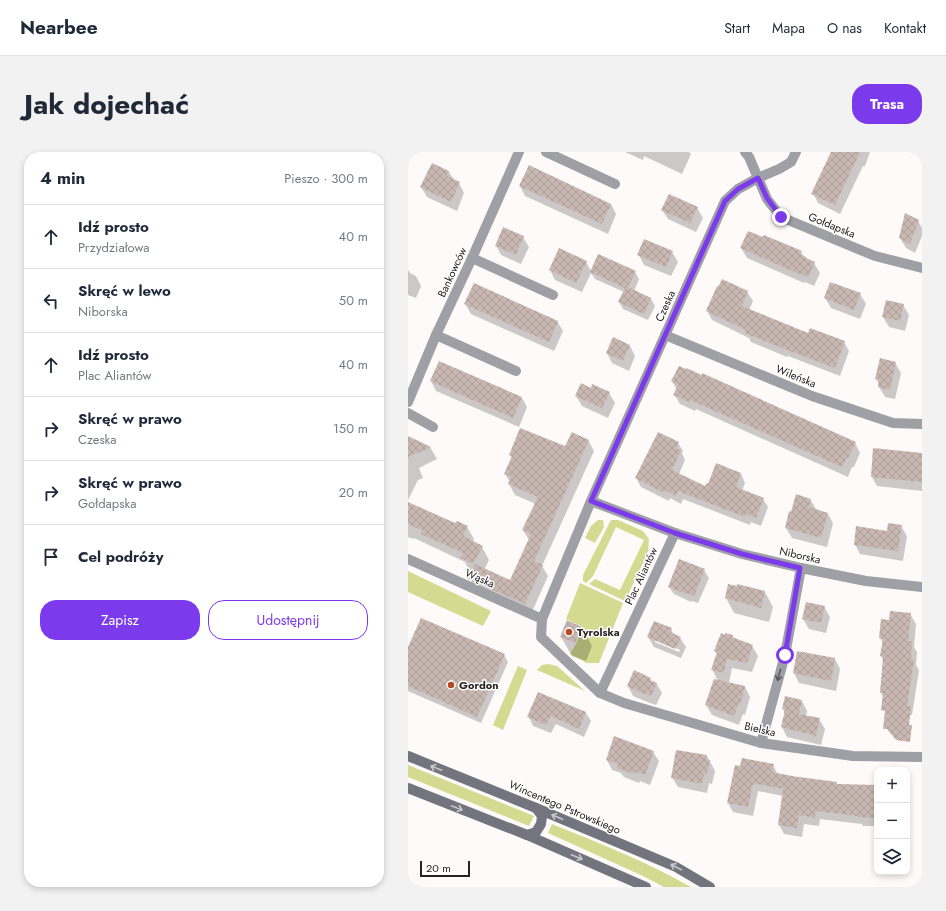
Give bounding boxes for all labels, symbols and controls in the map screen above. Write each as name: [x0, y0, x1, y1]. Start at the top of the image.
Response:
text: Nearbee: [20, 14, 98, 41]
text: Start: [724, 18, 750, 38]
text: Mapa: [772, 18, 805, 38]
text: O nas: [827, 18, 862, 38]
text: Kontakt: [884, 18, 926, 38]
text: Jak dojechać: [24, 84, 189, 125]
button: Trasa: [852, 84, 922, 124]
text: 4 min: [40, 166, 85, 190]
text: Pieszo · 300 m: [284, 169, 368, 188]
route end: [772, 208, 790, 226]
street label: Gołdapska: [806, 208, 858, 242]
text: Idź prosto: [78, 216, 149, 238]
icon: ahead: [40, 226, 62, 248]
text: 40 m: [339, 227, 368, 246]
text: Przydziałowa: [78, 238, 150, 257]
street label: Bankowców: [433, 244, 471, 300]
text: Skręć w lewo: [78, 280, 171, 302]
street label: Czeska: [651, 288, 679, 324]
icon: left: [40, 290, 62, 312]
text: 50 m: [339, 291, 368, 310]
text: Niborska: [78, 302, 128, 321]
text: Idź prosto: [78, 344, 149, 366]
icon: ahead: [40, 354, 62, 376]
text: 40 m: [339, 355, 368, 374]
street label: Wileńska: [773, 361, 819, 391]
text: Plac Aliantów: [78, 366, 151, 385]
text: Skręć w prawo: [78, 408, 182, 430]
icon: right: [40, 418, 62, 440]
text: 150 m: [333, 419, 368, 438]
text: Czeska: [78, 430, 117, 449]
text: Skręć w prawo: [78, 472, 182, 494]
icon: right: [40, 482, 62, 504]
text: 20 m: [339, 483, 368, 502]
text: Gołdapska: [78, 494, 136, 513]
street label: Niborska: [778, 542, 822, 568]
street label: Plac Aliantów: [621, 544, 662, 608]
icon: arrive: [40, 546, 62, 568]
text: Cel podróży: [78, 546, 163, 568]
street label: Wąska: [463, 564, 497, 592]
button: Zapisz: [40, 600, 200, 640]
button: Udostępnij: [208, 600, 368, 640]
place label: Tyrolska: [577, 624, 620, 640]
marker: Tyrolska: [564, 627, 574, 637]
route start: [776, 646, 794, 664]
one-way arrow: [775, 668, 783, 681]
place label: Gordon: [459, 677, 499, 693]
marker: Gordon: [446, 680, 456, 690]
street label: Bielska: [743, 718, 777, 740]
one-way arrow: [431, 763, 443, 771]
map controls: [874, 767, 910, 875]
button: +: [874, 767, 910, 803]
street label: Wincentego Pstrowskiego: [507, 776, 623, 838]
button: −: [874, 803, 910, 839]
one-way arrow: [451, 805, 463, 812]
one-way arrow: [551, 812, 563, 820]
button: layers: [874, 839, 910, 875]
one-way arrow: [571, 854, 583, 862]
scale bar: [420, 859, 470, 878]
text: 20 m: [426, 860, 451, 876]
one-way arrow: [670, 863, 682, 870]

